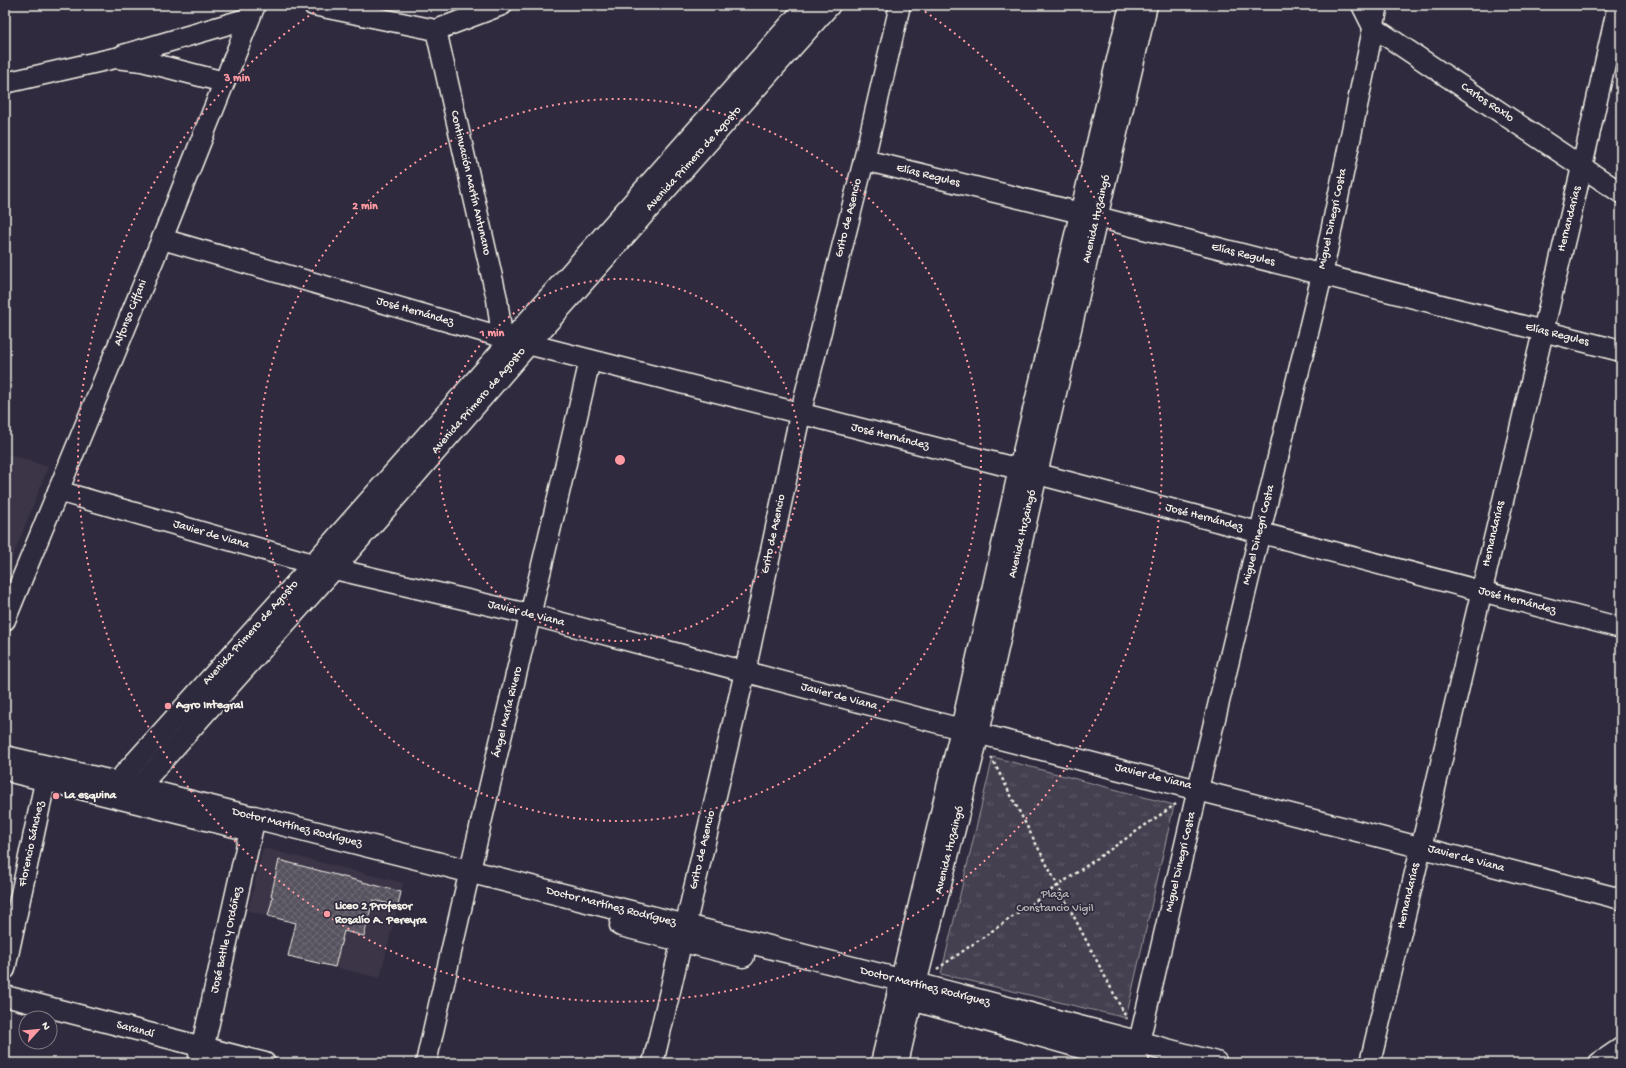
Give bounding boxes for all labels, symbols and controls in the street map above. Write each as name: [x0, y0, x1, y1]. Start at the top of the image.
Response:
text: 3 min: [223, 72, 250, 86]
street label: Carlos Roxlo: [1458, 80, 1516, 126]
street label: Avenida Primero de Agosto: [643, 104, 745, 214]
street label: Continuación Martín Antunano: [447, 109, 493, 257]
street label: Elías Regules: [895, 161, 962, 191]
street label: Miguel Dinegri Costa: [1315, 167, 1351, 271]
street label: Avenida Ituzaingó: [1080, 174, 1114, 264]
street label: Grito de Asencio: [832, 177, 866, 259]
street label: Hernandarias: [1555, 184, 1585, 253]
text: 2 min: [352, 200, 378, 214]
street label: Elías Regules: [1210, 240, 1277, 270]
street label: Alfonso Ciffani: [111, 277, 151, 348]
street label: José Hernández: [375, 294, 456, 330]
street label: Elías Regules: [1524, 320, 1591, 350]
text: 1 min: [479, 327, 505, 341]
street label: Avenida Primero de Agosto: [429, 345, 529, 457]
street label: José Hernández: [850, 421, 931, 454]
centre of rings: [613, 453, 627, 467]
street label: Miguel Dinegri Costa: [1240, 483, 1278, 586]
street label: Avenida Ituzaingó: [1006, 489, 1040, 579]
street label: Grito de Asencio: [759, 493, 789, 575]
street label: Hernandarias: [1480, 499, 1508, 568]
street label: José Hernández: [1164, 501, 1245, 535]
street label: Javier de Viana: [171, 517, 251, 553]
street label: Avenida Primero de Agosto: [200, 578, 302, 688]
street label: José Hernández: [1477, 584, 1558, 618]
street label: Javier de Viana: [486, 598, 566, 630]
street label: Ángel María Rivero: [490, 665, 526, 759]
street label: Javier de Viana: [799, 680, 879, 714]
place label: Agro Integral: [175, 699, 244, 713]
marker: Agro Integral: [163, 701, 173, 711]
street label: Javier de Viana: [1113, 761, 1193, 793]
place label: La esquina: [64, 789, 118, 803]
marker: La esquina: [51, 791, 61, 801]
street label: Florencio Sánchez: [16, 799, 48, 889]
street label: Doctor Martínez Rodríguez: [230, 805, 364, 851]
street label: Avenida Ituzaingó: [932, 805, 968, 895]
street label: Grito de Asencio: [687, 809, 719, 891]
street label: Miguel Dinegri Costa: [1163, 810, 1199, 914]
street label: Javier de Viana: [1426, 842, 1506, 876]
street label: Hernandarias: [1395, 861, 1423, 930]
street label: Doctor Martínez Rodríguez: [544, 884, 678, 930]
street label: José Batlle y Ordóñez: [208, 885, 246, 995]
park label: Plaza Constancio Vigil: [1016, 888, 1094, 916]
place label: Liceo 2 Profesor Rosalío A. Pereyra: [334, 900, 428, 928]
marker: Liceo 2 Profesor Rosalío A. Pereyra: [322, 909, 332, 919]
street label: Doctor Martínez Rodríguez: [858, 964, 992, 1010]
north arrow: [18, 1010, 58, 1050]
street label: Sarandí: [115, 1018, 156, 1042]
text: N: [38, 1020, 52, 1032]

